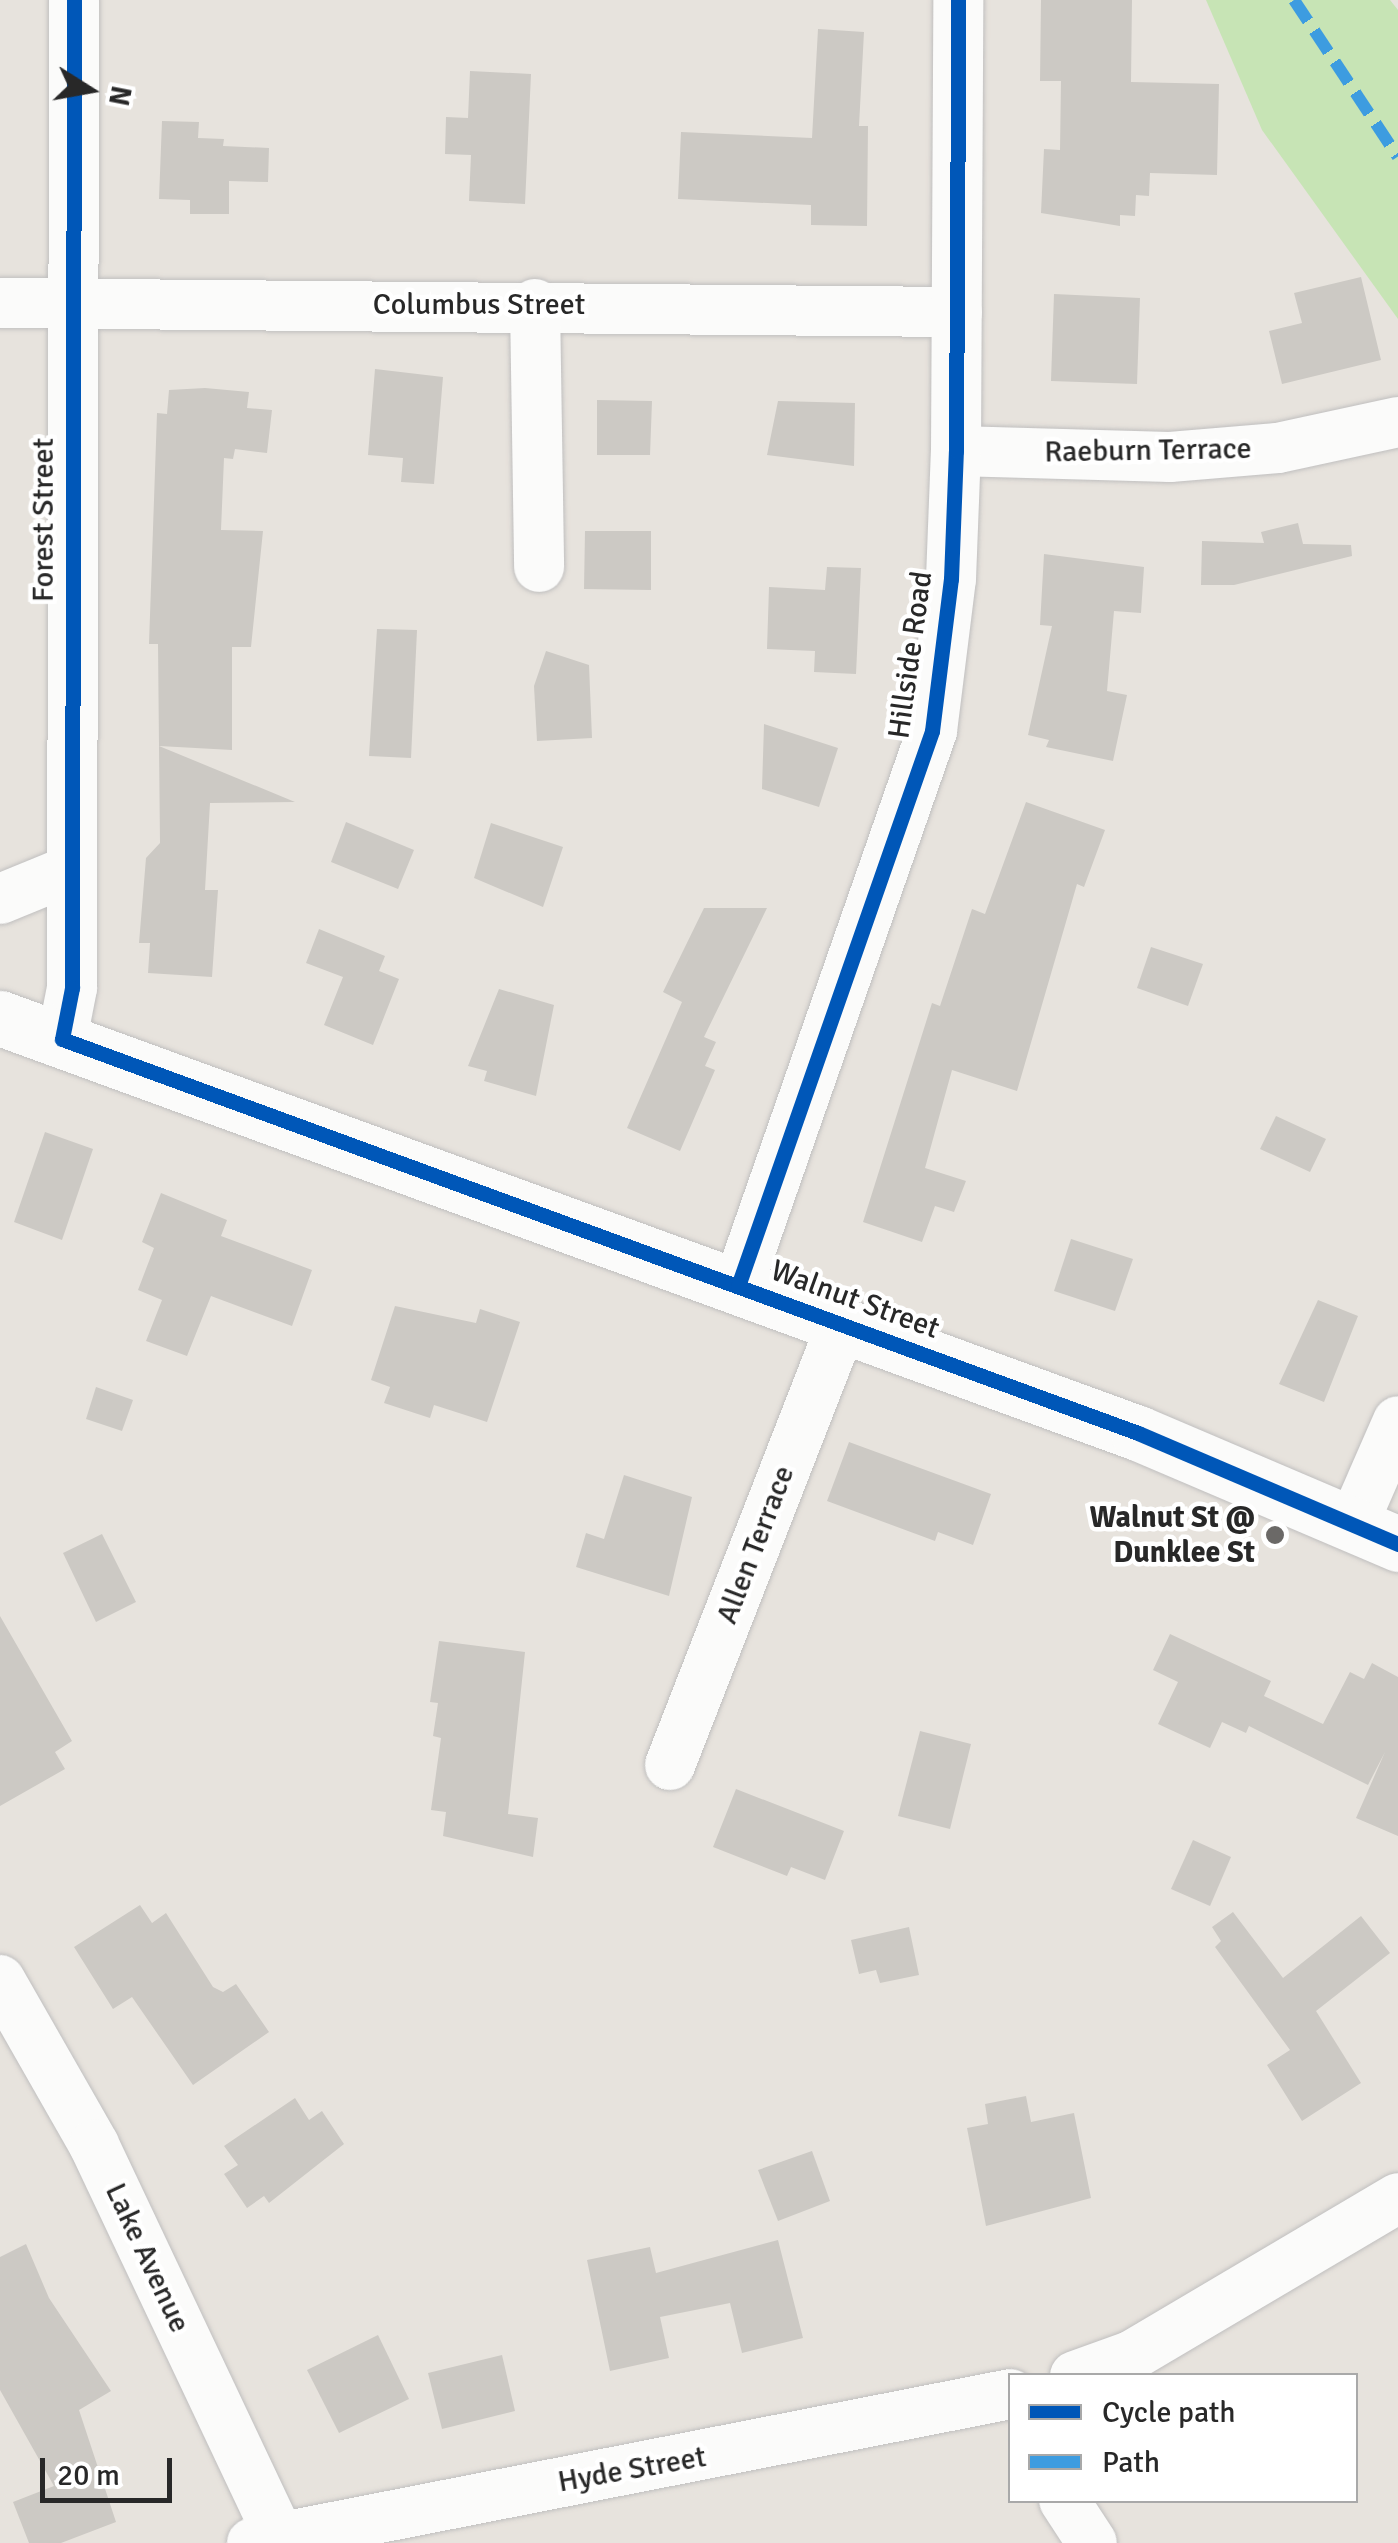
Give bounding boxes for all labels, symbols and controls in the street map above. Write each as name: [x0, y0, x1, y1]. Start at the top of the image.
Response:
north arrow: [40, 40, 140, 140]
text: N: [101, 83, 138, 109]
street label: Columbus Street: [373, 287, 585, 323]
street label: Raeburn Terrace: [1044, 431, 1252, 471]
street label: Forest Street: [26, 438, 62, 602]
street label: Hillside Road: [881, 569, 941, 741]
street label: Walnut Street: [766, 1253, 944, 1347]
street label: Allen Terrace: [709, 1461, 803, 1629]
place label: Walnut St @ Dunklee St: [1089, 1500, 1255, 1570]
marker: Walnut St @ Dunklee St: [1264, 1524, 1286, 1546]
street label: Lake Avenue: [97, 2178, 197, 2338]
legend: [1008, 2373, 1358, 2503]
text: Cycle path: [1102, 2394, 1236, 2431]
scale bar: [45, 2438, 178, 2500]
street label: Hyde Street: [555, 2439, 709, 2501]
text: Path: [1102, 2444, 1160, 2481]
text: 20 m: [57, 2457, 120, 2494]

